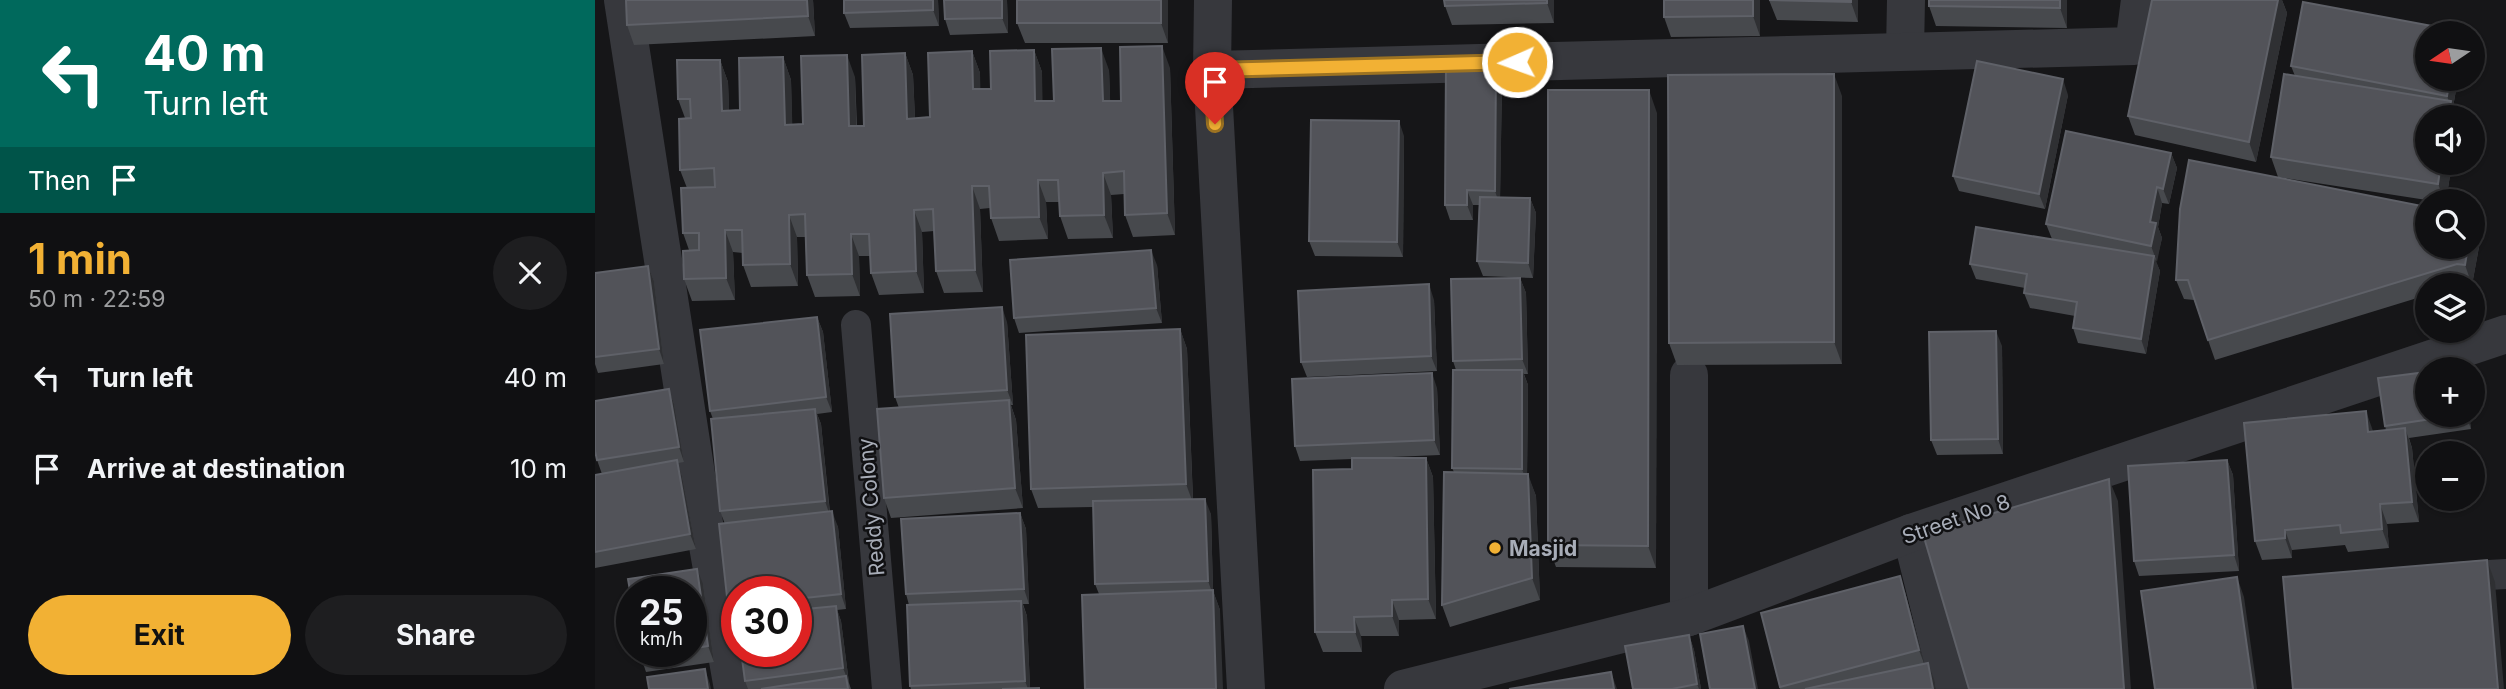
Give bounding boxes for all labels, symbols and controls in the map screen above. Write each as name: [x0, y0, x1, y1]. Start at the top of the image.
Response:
north arrow: [2415, 21, 2485, 91]
map controls: [2415, 21, 2485, 511]
text: 40 m: [143, 24, 266, 83]
position arrow: [1480, 25, 1554, 99]
icon: left: [28, 28, 119, 119]
pin: [1185, 52, 1245, 124]
icon: arrive: [1196, 63, 1234, 101]
text: Turn left: [143, 84, 268, 123]
button: sound: [2415, 105, 2485, 175]
icon: arrive: [105, 161, 143, 199]
text: Then: [28, 165, 91, 196]
button: search: [2415, 189, 2485, 259]
text: 1 min: [28, 233, 132, 284]
button: close: [493, 236, 567, 310]
button: layers: [2415, 273, 2485, 343]
text: 50 m · 22:59: [28, 285, 166, 313]
button: +: [2415, 357, 2485, 427]
icon: left: [28, 359, 66, 397]
text: Turn left: [87, 362, 193, 393]
text: 40 m: [504, 362, 567, 393]
street label: Reddy Colony: [852, 437, 889, 577]
button: −: [2415, 441, 2485, 511]
icon: arrive: [28, 450, 66, 488]
text: Arrive at destination: [87, 453, 346, 484]
text: 10 m: [510, 453, 567, 484]
street label: Street No 8: [1899, 489, 2013, 549]
place label: Masjid: [1509, 536, 1577, 561]
marker: Masjid: [1487, 540, 1503, 556]
speed limit sign: 30: [721, 576, 812, 667]
text: 25: [639, 591, 684, 633]
button: Exit: [28, 595, 291, 675]
button: Share: [305, 595, 567, 675]
text: km/h: [640, 628, 683, 649]

